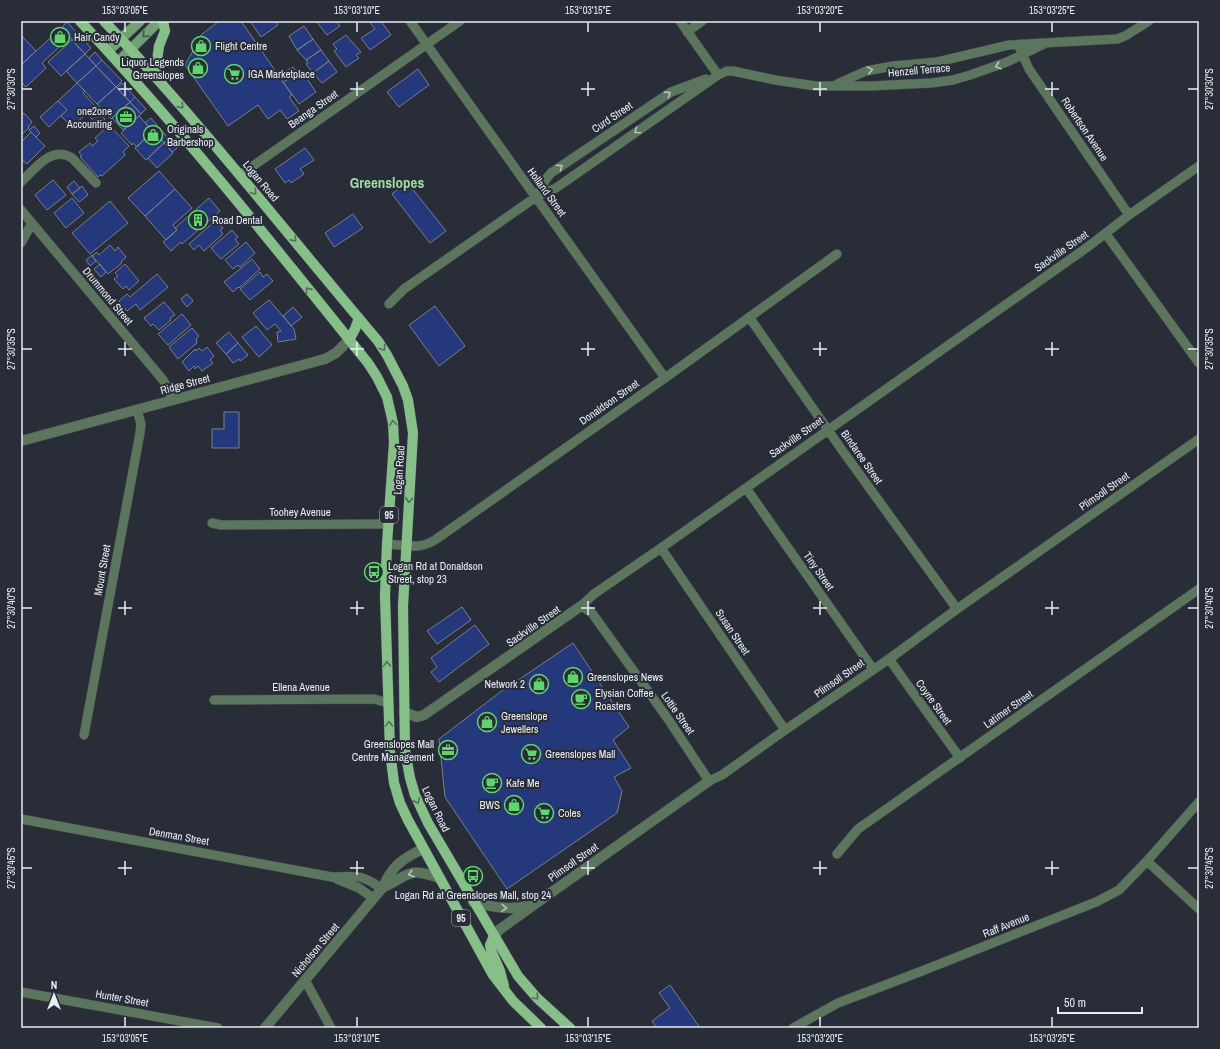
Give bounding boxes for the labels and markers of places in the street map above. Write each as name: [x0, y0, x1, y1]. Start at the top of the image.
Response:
shop icon: Hair Candy: [49, 26, 71, 48]
place label: Hair Candy: [74, 30, 120, 44]
shop icon: Flight Centre: [190, 35, 212, 57]
place label: Flight Centre: [215, 39, 267, 53]
place label: Liquor Legends Greenslopes: [121, 55, 184, 82]
shop icon: Liquor Legends Greenslopes: [187, 57, 209, 79]
supermarket icon: IGA Marketplace: [223, 63, 245, 85]
place label: IGA Marketplace: [248, 67, 315, 81]
place label: one2one Accounting: [66, 104, 112, 131]
office icon: one2one Accounting: [115, 106, 137, 128]
place label: Originals Barbershop: [167, 122, 214, 149]
shop icon: Originals Barbershop: [142, 124, 164, 146]
building icon: Road Dental: [187, 209, 209, 231]
place label: Road Dental: [212, 213, 262, 227]
place label: Logan Rd at Donaldson Street, stop 23: [388, 559, 483, 586]
bus stop icon: Logan Rd at Donaldson Street, stop 23: [363, 561, 385, 583]
shop icon: Greenslopes News: [562, 666, 584, 688]
place label: Greenslopes News: [587, 670, 664, 684]
shop icon: Network 2: [528, 673, 550, 695]
place label: Network 2: [484, 677, 525, 691]
place label: Elysian Coffee Roasters: [595, 686, 654, 713]
cafe icon: Elysian Coffee Roasters: [570, 688, 592, 710]
place label: Greenslope Jewellers: [501, 709, 548, 736]
shop icon: Greenslope Jewellers: [476, 711, 498, 733]
place label: Greenslopes Mall Centre Management: [352, 737, 434, 764]
office icon: Greenslopes Mall Centre Management: [437, 739, 459, 761]
supermarket icon: Greenslopes Mall: [520, 743, 542, 765]
place label: Greenslopes Mall: [545, 747, 615, 761]
cafe icon: Kafe Me: [481, 772, 503, 794]
place label: Kafe Me: [506, 776, 540, 790]
shop icon: BWS: [503, 794, 525, 816]
place label: BWS: [479, 798, 500, 812]
supermarket icon: Coles: [533, 802, 555, 824]
place label: Coles: [558, 806, 582, 820]
bus stop icon: Logan Rd at Greenslopes Mall, stop 24: [462, 865, 484, 887]
place label: Logan Rd at Greenslopes Mall, stop 24: [395, 888, 551, 902]

